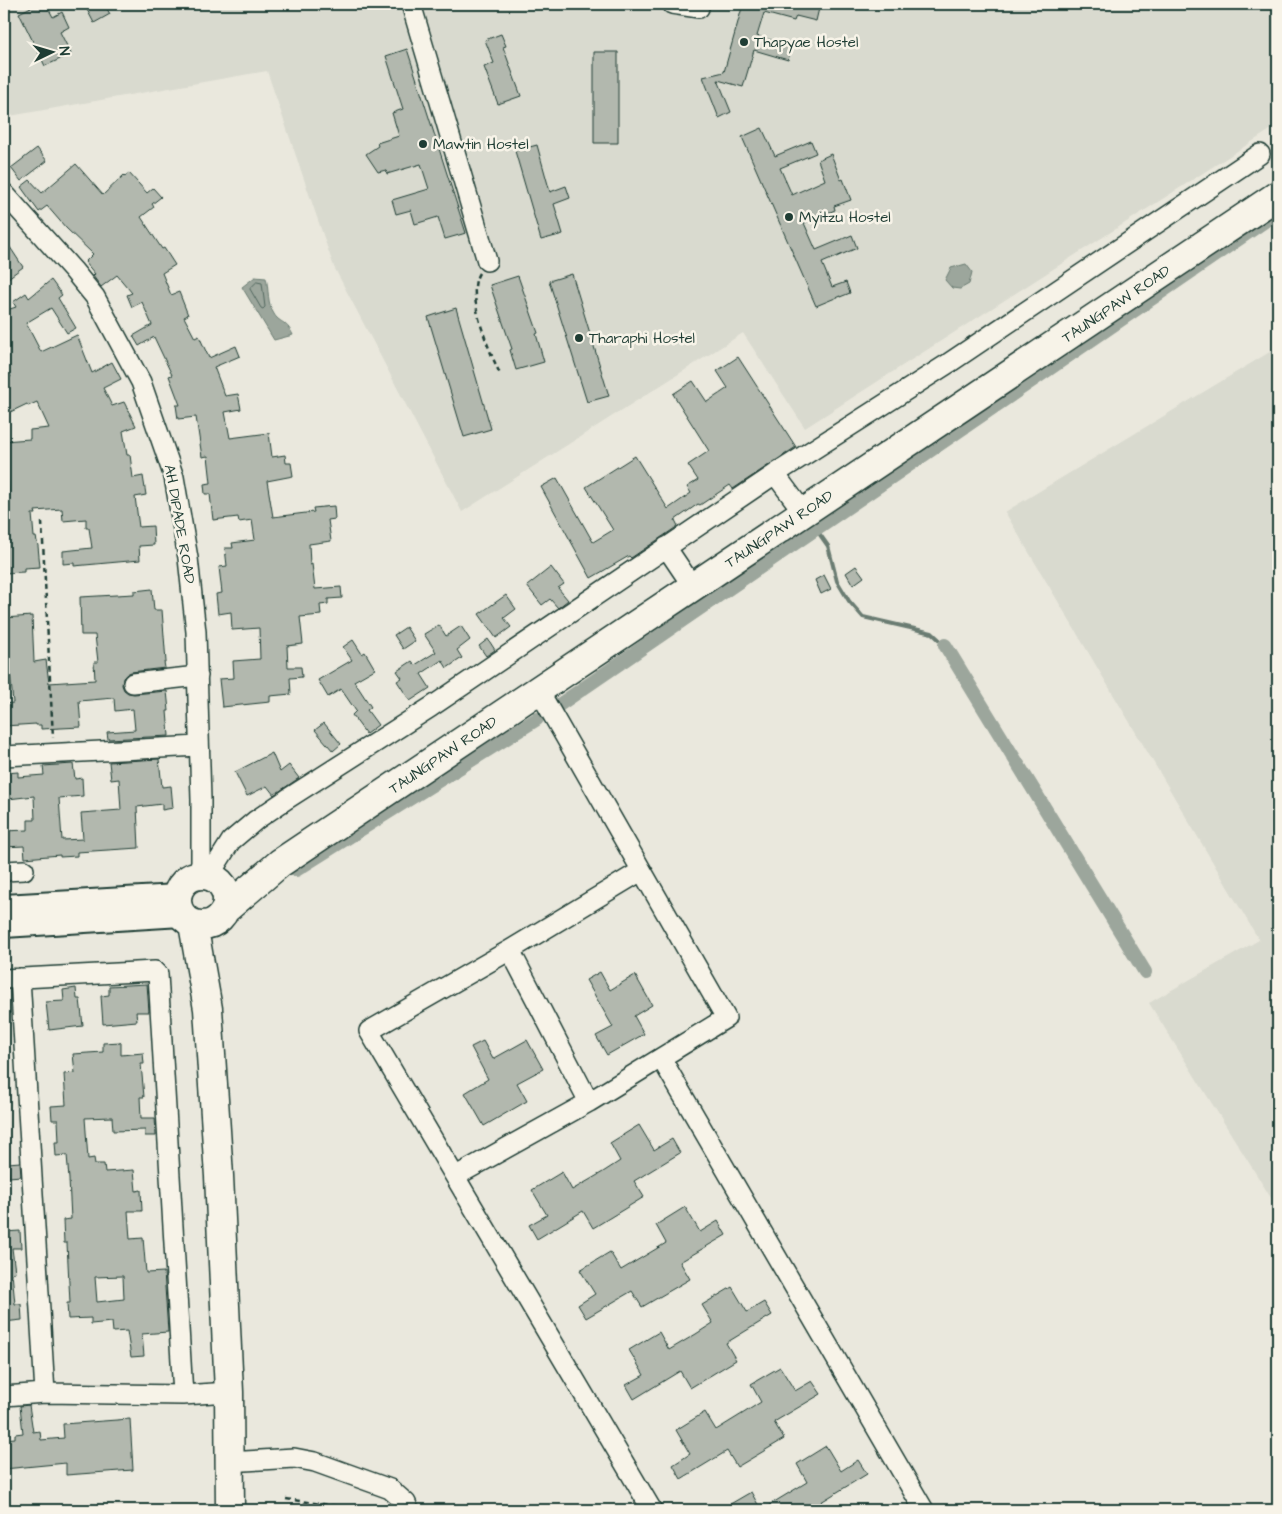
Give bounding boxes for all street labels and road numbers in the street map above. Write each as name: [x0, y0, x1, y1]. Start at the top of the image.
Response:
street label: TAUNGPAW ROAD: [1058, 260, 1175, 349]
street label: AH DIPADE ROAD: [159, 463, 200, 586]
street label: TAUNGPAW ROAD: [721, 485, 838, 574]
street label: TAUNGPAW ROAD: [385, 711, 502, 800]

